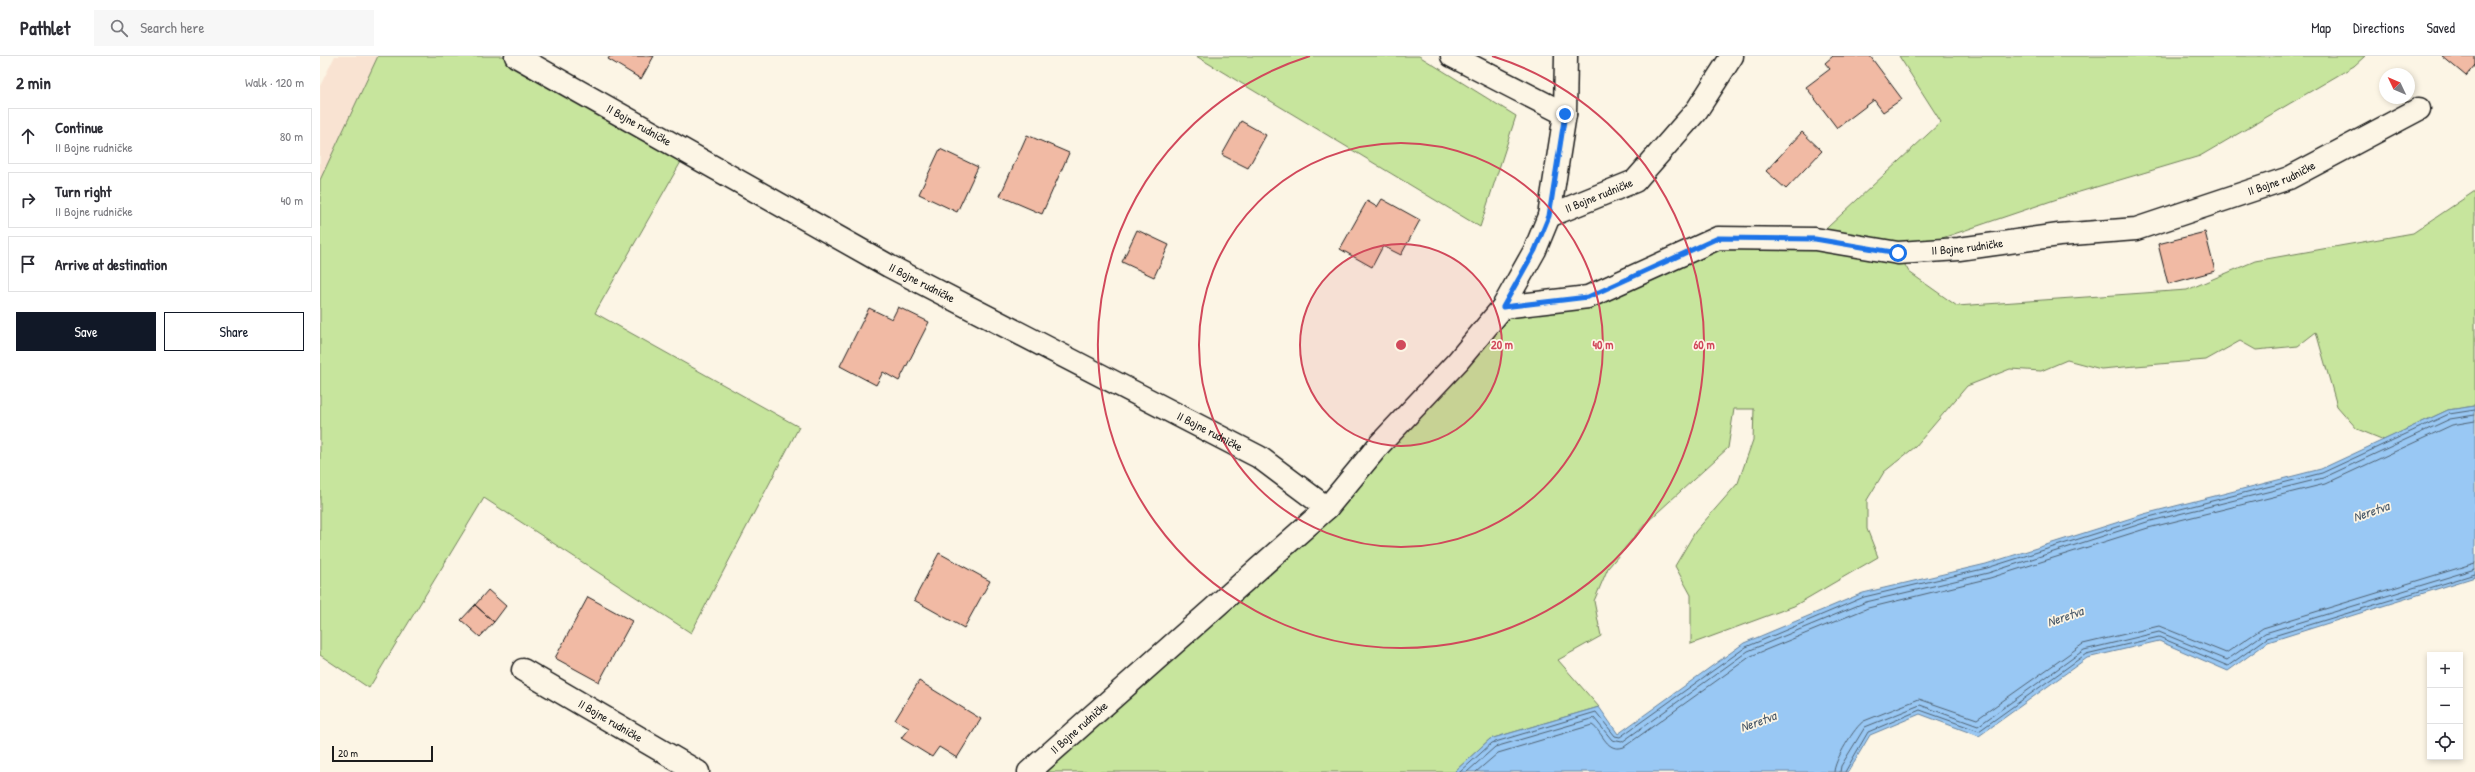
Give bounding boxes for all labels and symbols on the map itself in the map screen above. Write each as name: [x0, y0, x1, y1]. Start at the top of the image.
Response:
north arrow: [2379, 68, 2415, 104]
street label: II Bojne rudničke: [604, 100, 675, 150]
route end: [1556, 105, 1574, 123]
street label: II Bojne rudničke: [2245, 156, 2318, 199]
street label: II Bojne rudničke: [1562, 174, 1636, 217]
street label: II Bojne rudničke: [1931, 234, 2004, 259]
route start: [1889, 244, 1907, 262]
street label: II Bojne rudničke: [886, 258, 958, 307]
text: 20 m: [1491, 336, 1513, 353]
text: 40 m: [1593, 336, 1613, 353]
text: 60 m: [1693, 336, 1715, 353]
centre of rings: [1394, 338, 1408, 352]
street label: II Bojne rudničke: [1174, 407, 1246, 455]
water label: Neretva: [2351, 496, 2393, 526]
water label: Neretva: [2045, 601, 2087, 631]
street label: II Bojne rudničke: [575, 695, 646, 746]
street label: II Bojne rudničke: [1046, 697, 1112, 757]
water label: Neretva: [1738, 706, 1780, 736]
scale bar: [332, 744, 433, 763]

